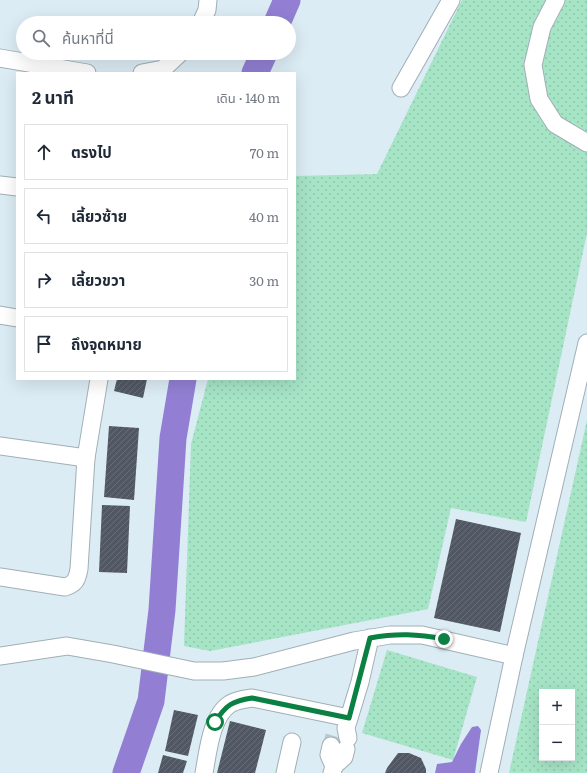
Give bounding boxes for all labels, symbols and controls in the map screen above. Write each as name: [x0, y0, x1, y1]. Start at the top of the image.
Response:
search box: [16, 16, 296, 60]
text: ค้นหาที่นี่: [62, 26, 114, 49]
icon: search: [30, 27, 52, 49]
text: 2 นาที: [32, 84, 74, 109]
text: เดิน · 140 m: [216, 88, 280, 107]
text: ตรงไป: [71, 140, 112, 163]
icon: ahead: [33, 141, 55, 163]
text: 70 m: [250, 143, 279, 162]
text: เลี้ยวซ้าย: [71, 204, 127, 227]
icon: left: [33, 205, 55, 227]
text: 40 m: [249, 207, 279, 226]
text: เลี้ยวขวา: [71, 268, 125, 291]
icon: right: [33, 269, 55, 291]
text: 30 m: [249, 271, 279, 290]
text: ถึงจุดหมาย: [71, 332, 142, 355]
icon: arrive: [33, 333, 55, 355]
route end: [435, 630, 453, 648]
map controls: [539, 689, 575, 761]
button: +: [539, 689, 575, 725]
route start: [206, 713, 224, 731]
button: −: [539, 725, 575, 761]

